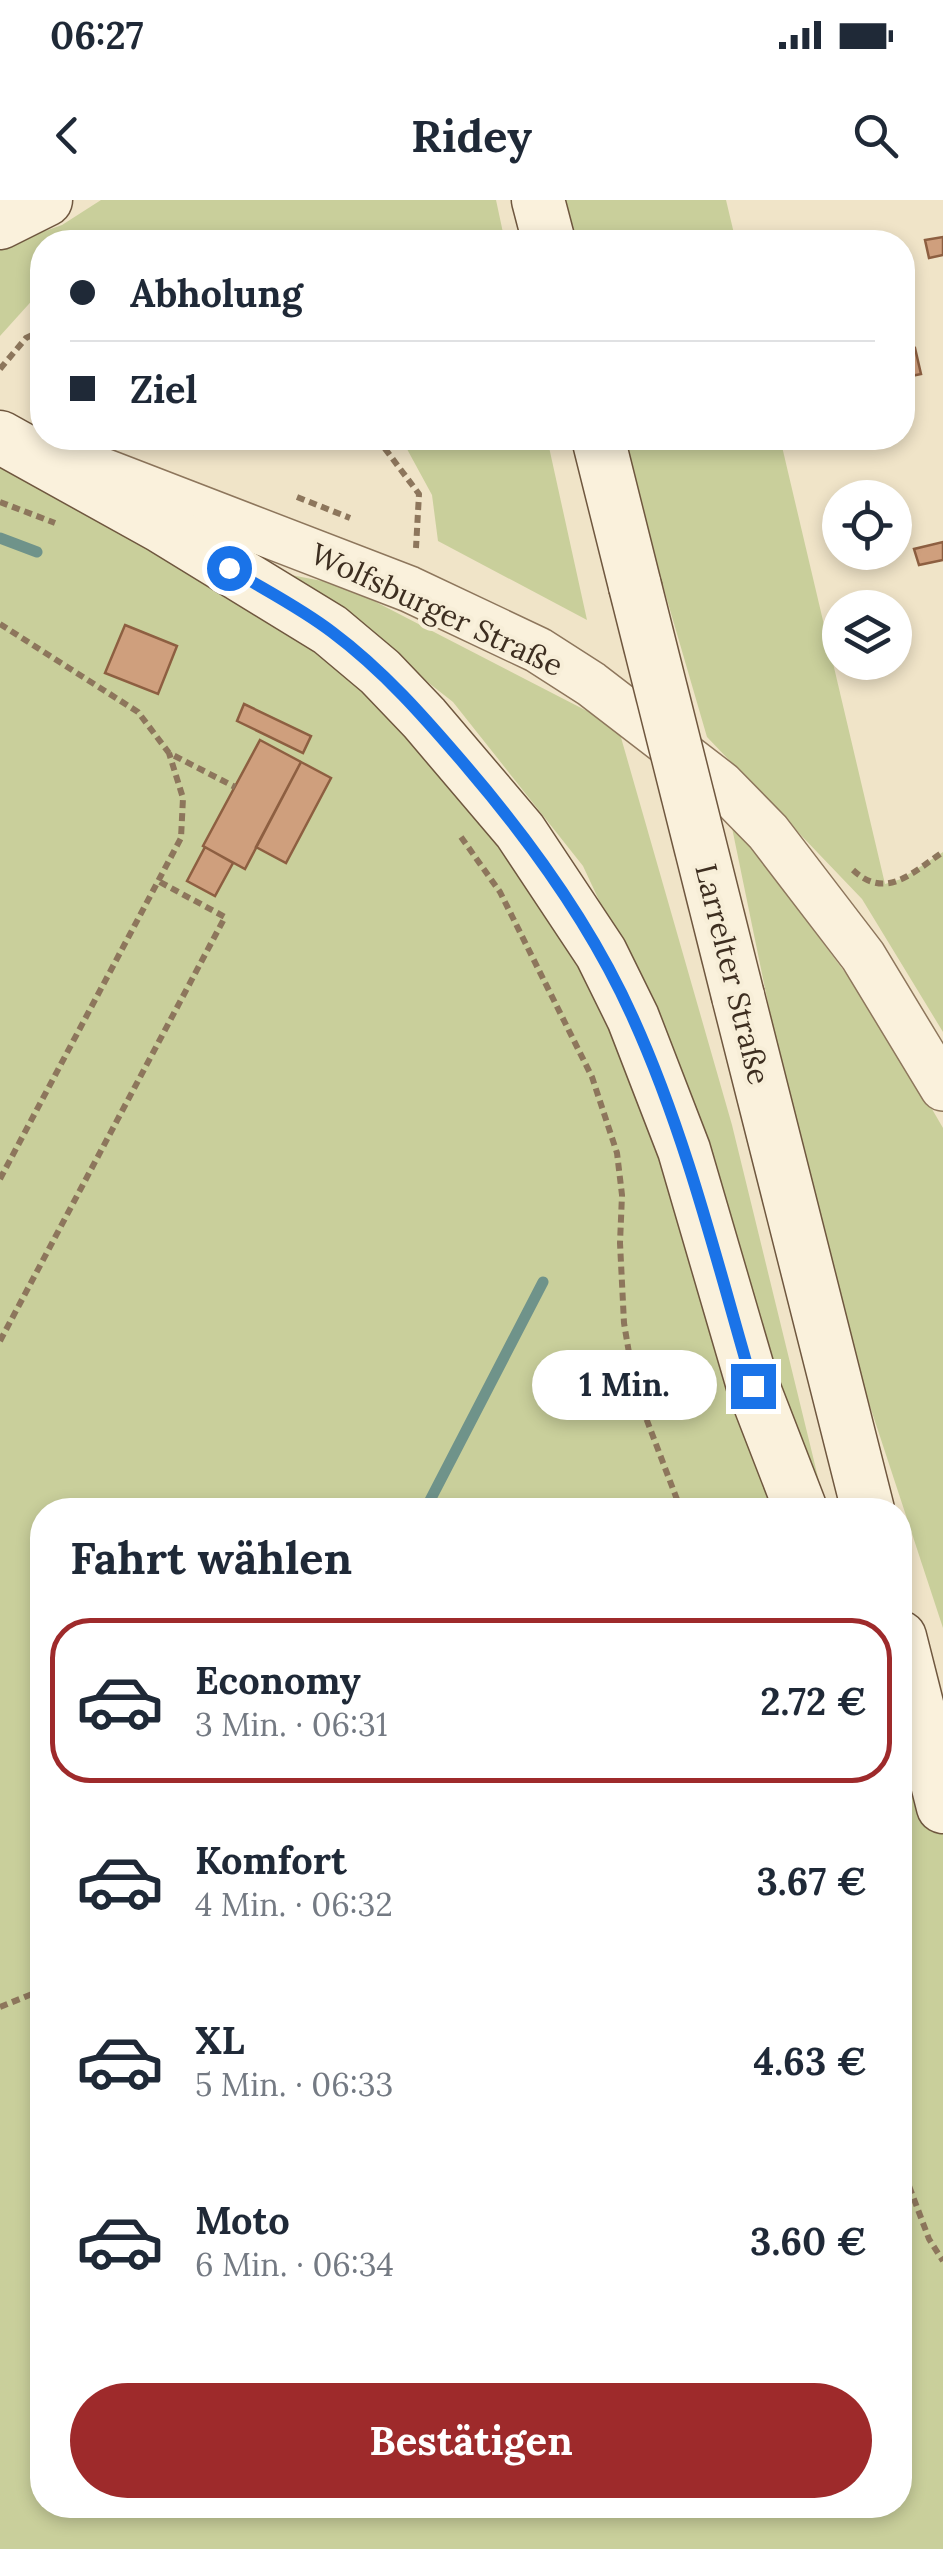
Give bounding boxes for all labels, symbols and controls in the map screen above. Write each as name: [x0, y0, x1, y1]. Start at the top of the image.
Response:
text: 06:27: [50, 11, 144, 59]
text: Ridey: [411, 107, 532, 164]
icon: back: [40, 108, 95, 163]
icon: search: [848, 108, 903, 163]
text: Abholung: [130, 269, 303, 317]
text: Ziel: [130, 365, 197, 413]
map controls: [822, 480, 912, 680]
button: locate: [822, 480, 912, 570]
street label: Wolfsburger Straße: [305, 534, 569, 685]
route start: [207, 546, 252, 591]
button: layers: [822, 590, 912, 680]
street label: Larrelter Straße: [687, 860, 779, 1088]
callout: 1 Min.: [533, 1351, 718, 1421]
text: 1 Min.: [579, 1364, 670, 1405]
route end: [731, 1364, 776, 1409]
text: Fahrt wählen: [70, 1529, 352, 1586]
icon: car: [75, 1656, 165, 1746]
text: Economy: [195, 1656, 361, 1704]
text: 2.72 €: [760, 1677, 867, 1725]
text: 3 Min. · 06:31: [195, 1704, 388, 1745]
icon: car: [75, 1836, 165, 1926]
text: Komfort: [195, 1836, 347, 1884]
text: 3.67 €: [756, 1857, 867, 1905]
text: 4 Min. · 06:32: [195, 1884, 393, 1925]
icon: car: [75, 2016, 165, 2106]
text: XL: [195, 2016, 245, 2064]
text: 4.63 €: [753, 2037, 867, 2085]
text: 5 Min. · 06:33: [195, 2064, 393, 2105]
icon: car: [75, 2196, 165, 2286]
text: Moto: [195, 2196, 290, 2244]
text: 3.60 €: [750, 2217, 867, 2265]
text: 6 Min. · 06:34: [195, 2244, 394, 2285]
button: Bestätigen: [70, 2383, 872, 2498]

